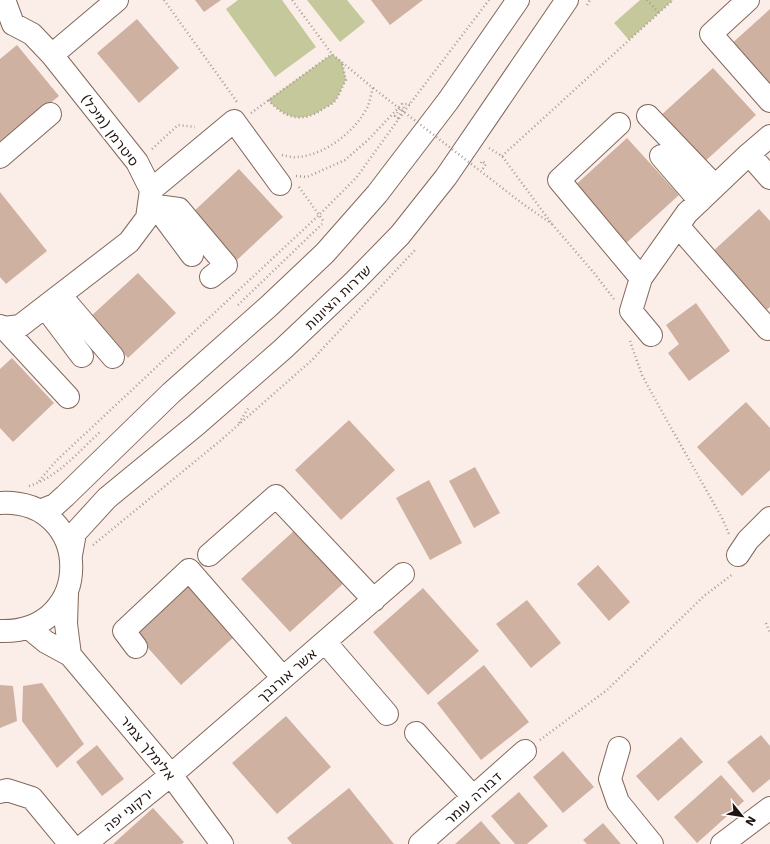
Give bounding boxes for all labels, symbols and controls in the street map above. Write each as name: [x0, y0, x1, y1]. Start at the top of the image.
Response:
street label: סיטרמן (מיכל): [78, 91, 142, 169]
street label: שדרות הציונות: [302, 261, 375, 333]
street label: אשר אורנבך: [254, 645, 320, 705]
street label: אלימלך צמיר: [117, 712, 179, 784]
street label: דבורה עומר: [441, 768, 505, 828]
street label: ירקוני יפה: [100, 785, 156, 835]
north arrow: [722, 796, 762, 836]
text: N: [742, 814, 758, 828]

